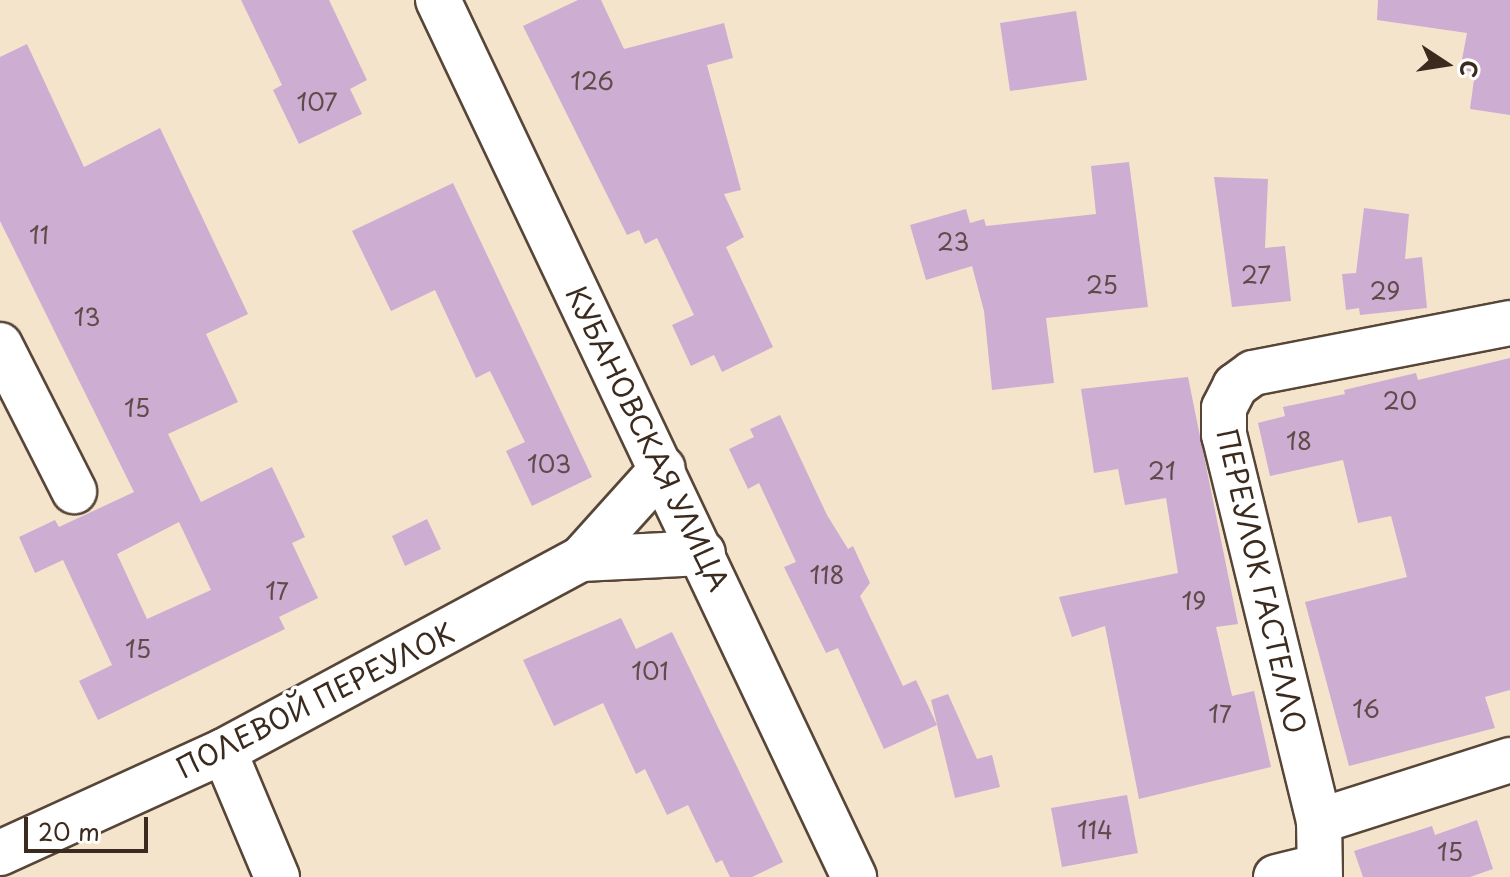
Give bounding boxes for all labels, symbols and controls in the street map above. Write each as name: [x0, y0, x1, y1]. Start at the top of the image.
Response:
north arrow: [1406, 24, 1486, 104]
text: С: [1452, 58, 1488, 81]
house number: 126: [570, 67, 614, 95]
house number: 107: [296, 88, 338, 116]
house number: 11: [29, 221, 49, 249]
house number: 23: [937, 228, 969, 256]
house number: 27: [1241, 261, 1271, 289]
house number: 25: [1086, 271, 1118, 299]
house number: 29: [1370, 277, 1400, 305]
street label: КУБАНОВСКАЯ УЛИЦА: [559, 280, 737, 596]
house number: 13: [74, 303, 100, 331]
house number: 20: [1383, 387, 1417, 415]
house number: 15: [124, 394, 150, 422]
street label: ПЕРЕУЛОК ГАСТЕЛЛО: [1210, 425, 1314, 737]
house number: 18: [1286, 427, 1312, 455]
house number: 103: [527, 450, 571, 478]
house number: 21: [1148, 457, 1176, 485]
house number: 118: [809, 561, 845, 589]
house number: 17: [265, 577, 289, 605]
house number: 19: [1182, 587, 1206, 615]
street label: ПОЛЕВОЙ ПЕРЕУЛОК: [170, 615, 460, 785]
house number: 15: [125, 635, 151, 663]
house number: 101: [631, 657, 669, 685]
house number: 16: [1352, 695, 1380, 723]
house number: 17: [1208, 700, 1232, 728]
scale bar: [28, 801, 152, 851]
text: 20 m: [38, 813, 100, 849]
house number: 114: [1077, 816, 1113, 844]
house number: 15: [1437, 838, 1463, 866]

